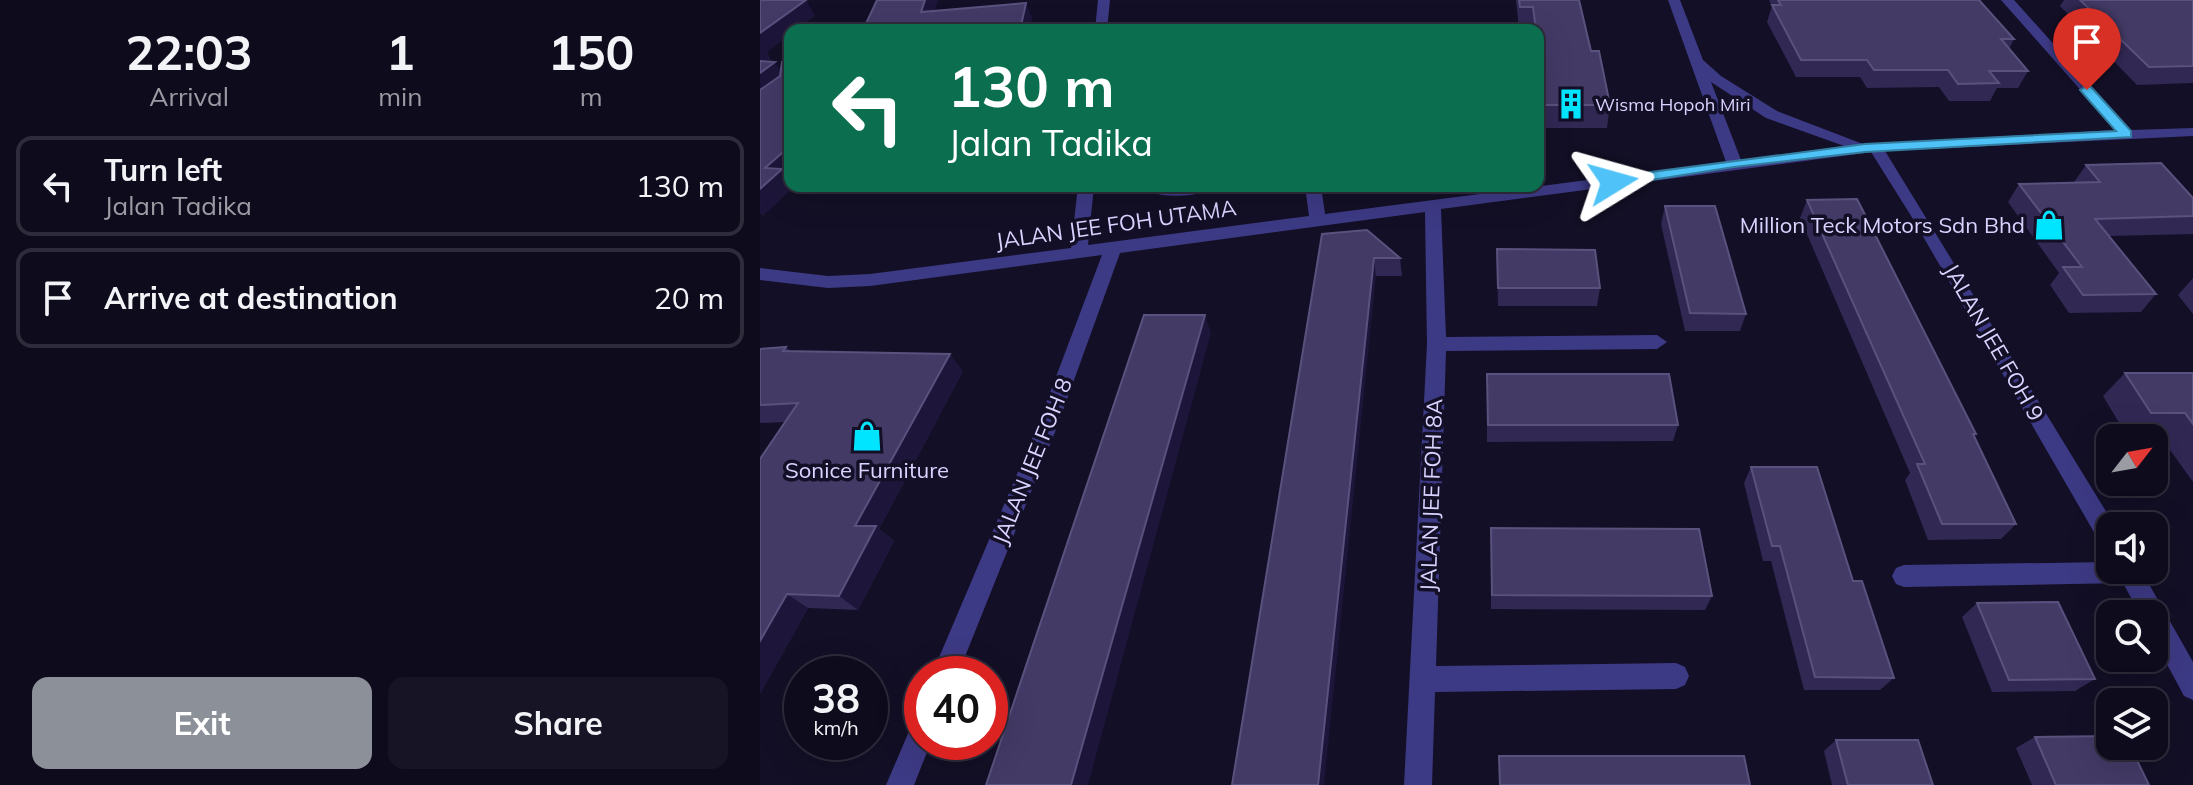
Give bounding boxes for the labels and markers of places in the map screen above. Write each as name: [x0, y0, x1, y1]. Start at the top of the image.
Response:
pin: [2053, 8, 2121, 90]
building icon: Wisma Hopoh Miri: [1554, 87, 1588, 121]
place label: Wisma Hopoh Miri: [1595, 93, 1750, 116]
shop icon: Million Teck Motors Sdn Bhd: [2032, 208, 2066, 242]
place label: Million Teck Motors Sdn Bhd: [1740, 211, 2025, 239]
shop icon: Sonice Furniture: [850, 419, 884, 453]
place label: Sonice Furniture: [785, 456, 949, 484]

